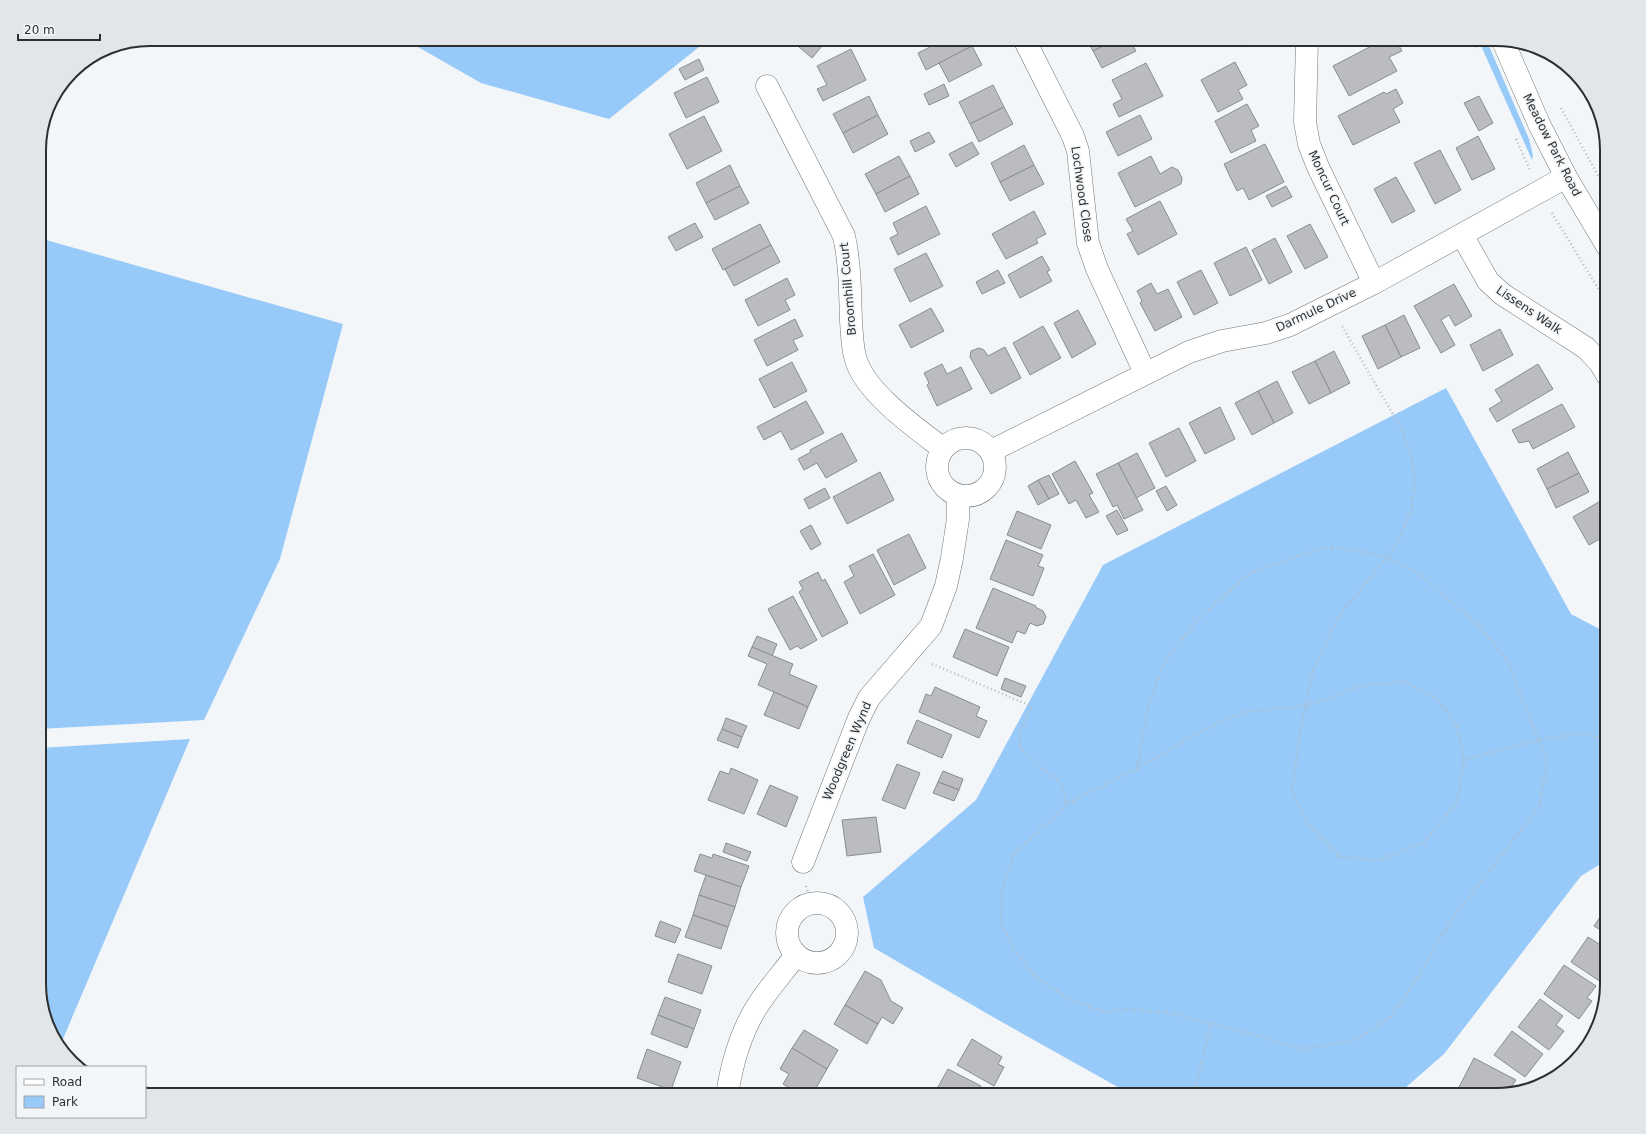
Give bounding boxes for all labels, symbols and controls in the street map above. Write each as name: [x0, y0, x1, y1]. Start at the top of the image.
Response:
scale bar: [18, 16, 100, 42]
text: 20 m: [24, 23, 55, 37]
street label: Meadow Park Road: [1520, 91, 1584, 199]
street label: Lochwood Close: [1068, 145, 1096, 243]
street label: Moncur Court: [1305, 148, 1353, 228]
street label: Broomhill Court: [837, 241, 859, 336]
street label: Lissens Walk: [1493, 283, 1565, 337]
street label: Darmule Drive: [1274, 285, 1358, 335]
street label: Woodgreen Wynd: [820, 700, 874, 802]
legend: [16, 1066, 146, 1118]
text: Road: [52, 1075, 82, 1089]
text: Park: [52, 1095, 78, 1109]

